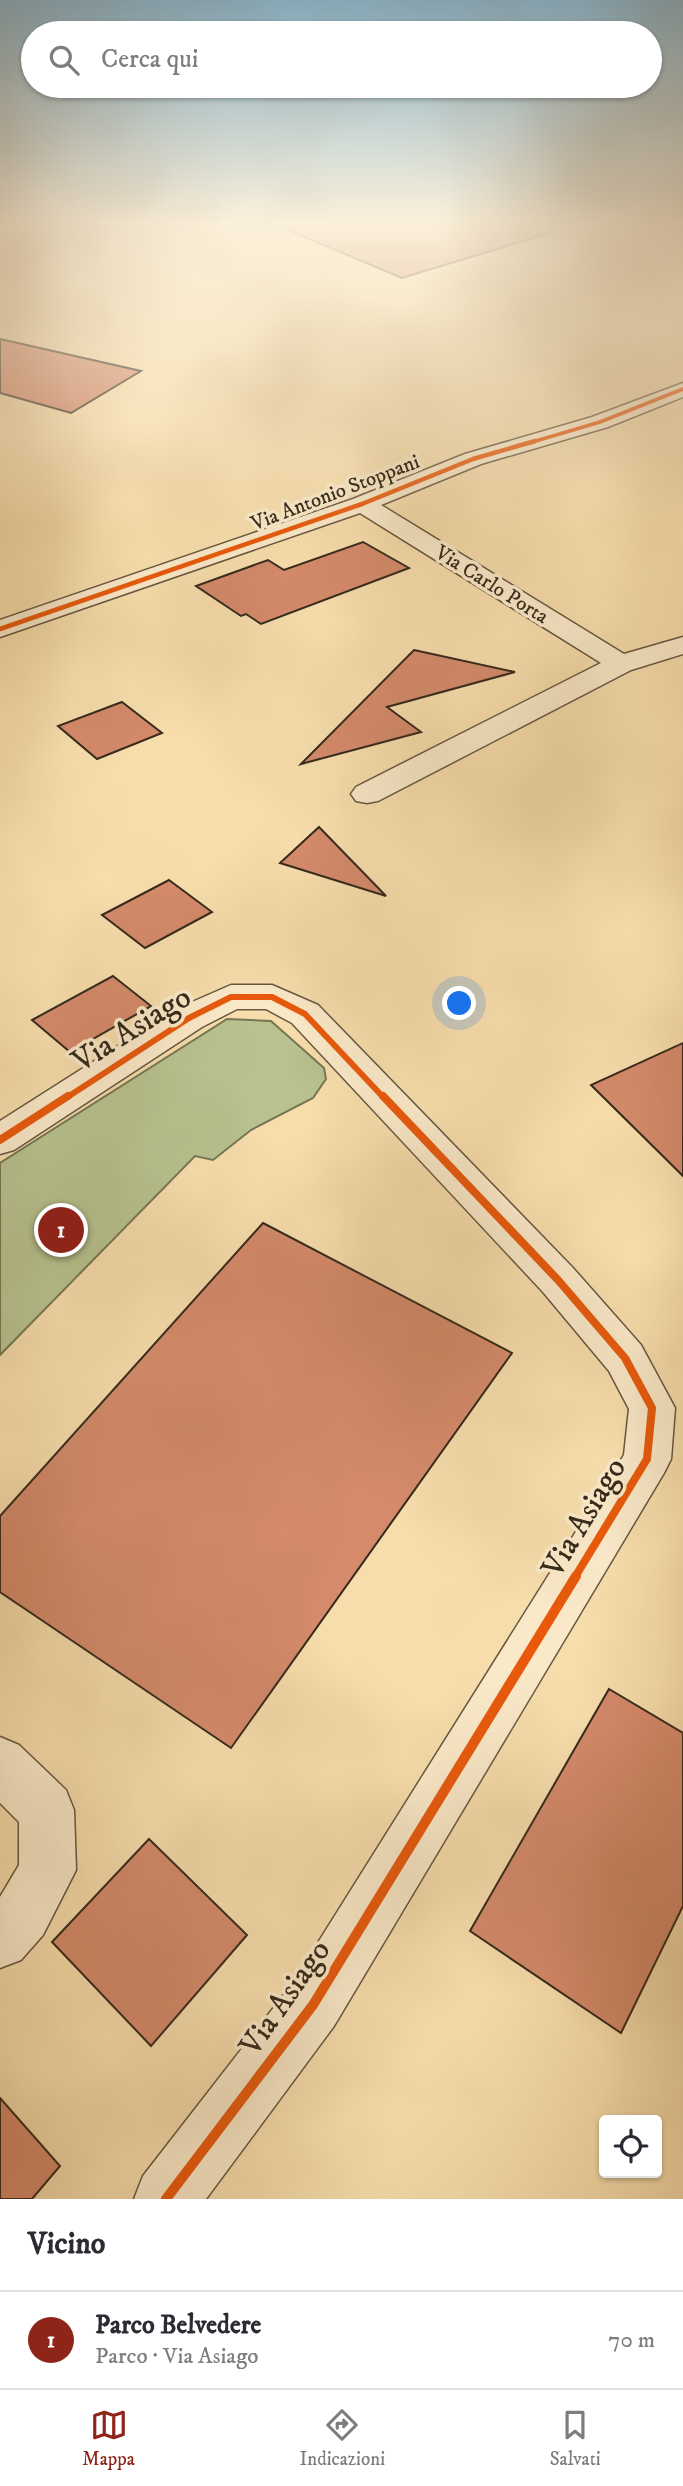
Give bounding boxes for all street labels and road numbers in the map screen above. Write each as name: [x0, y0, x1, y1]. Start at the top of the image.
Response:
street label: Via Antonio Stoppani: [246, 449, 423, 537]
street label: Via Carlo Porta: [429, 539, 553, 630]
street label: Via Asiago: [64, 978, 199, 1082]
street label: Via Asiago: [533, 1451, 636, 1586]
street label: Via Asiago: [231, 1932, 340, 2065]

